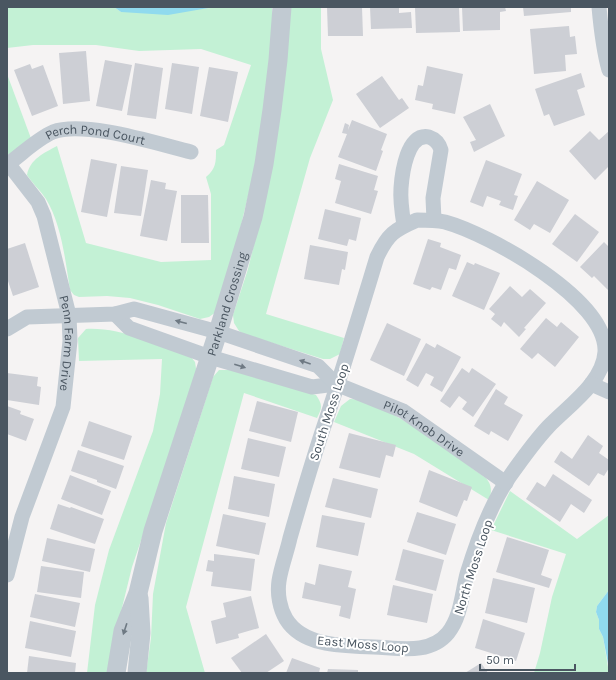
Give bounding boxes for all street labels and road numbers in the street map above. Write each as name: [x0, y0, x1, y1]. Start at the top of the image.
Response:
street label: Perch Pond Court: [42, 121, 147, 147]
street label: Parkland Crossing: [203, 249, 250, 358]
street label: Penn Farm Drive: [57, 293, 77, 392]
street label: South Moss Loop: [306, 361, 352, 463]
street label: Pilot Knob Drive: [381, 396, 468, 459]
street label: North Moss Loop: [451, 517, 495, 617]
street label: East Moss Loop: [317, 633, 409, 655]

